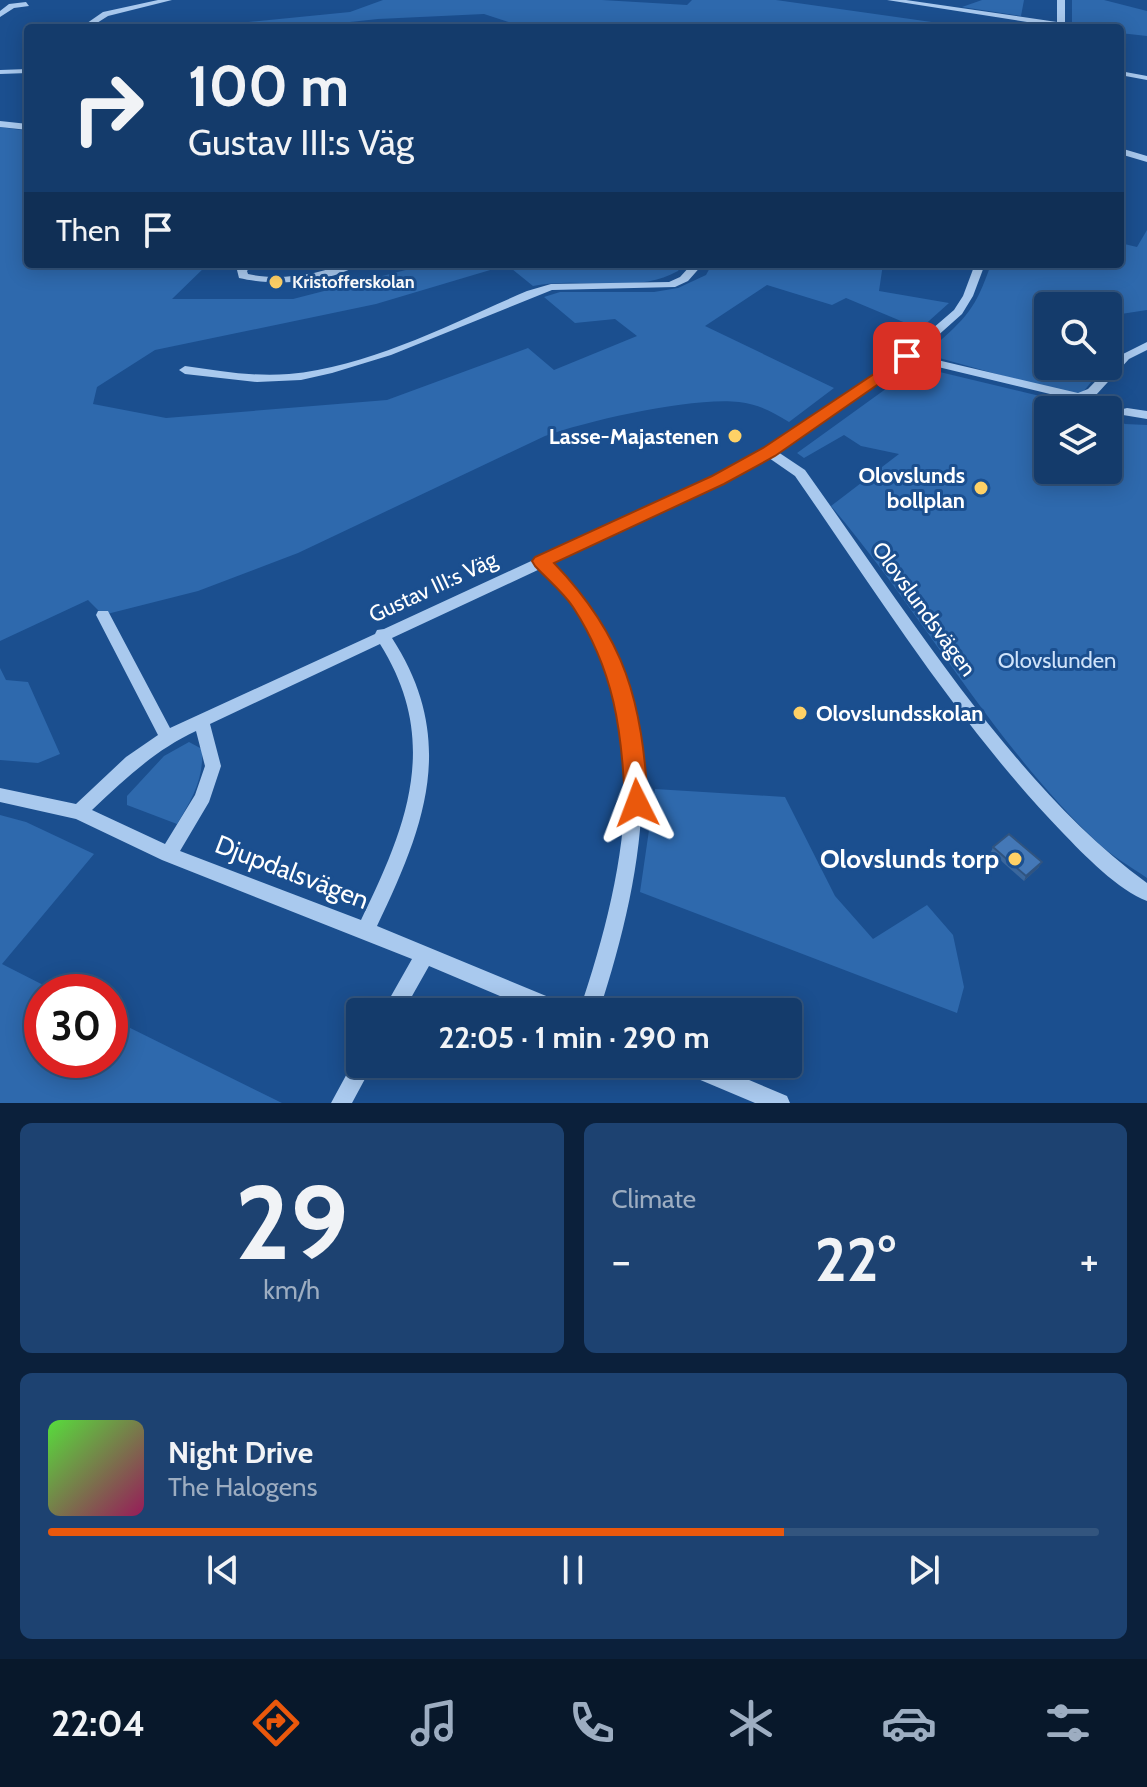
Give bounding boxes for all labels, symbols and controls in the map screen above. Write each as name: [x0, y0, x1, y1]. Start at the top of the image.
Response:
text: 100 m: [188, 52, 349, 120]
icon: right: [56, 56, 160, 160]
text: Gustav III:s Väg: [188, 120, 414, 164]
icon: arrive: [136, 208, 180, 252]
text: Then: [56, 212, 120, 249]
place label: Kristofferskolan: [292, 271, 415, 293]
marker: Kristofferskolan: [267, 273, 285, 291]
map controls: [1034, 292, 1122, 484]
button: search: [1034, 292, 1122, 380]
pin: [873, 322, 941, 390]
icon: arrive: [885, 334, 929, 378]
button: layers: [1034, 396, 1122, 484]
place label: Lasse-Majastenen: [549, 423, 719, 450]
marker: Lasse-Majastenen: [726, 427, 744, 445]
place label: Olovslunds bollplan: [858, 462, 965, 514]
marker: Olovslunds bollplan: [972, 479, 990, 497]
street label: Olovslundsvägen: [866, 536, 982, 682]
street label: Gustav III:s Väg: [365, 545, 502, 628]
park label: Olovslunden: [998, 647, 1116, 674]
place label: Olovslundsskolan: [816, 700, 984, 727]
marker: Olovslundsskolan: [791, 704, 809, 722]
position arrow: [595, 761, 679, 845]
street label: Djupdalsvägen: [211, 828, 373, 916]
place label: Olovslunds torp: [820, 843, 999, 875]
marker: Olovslunds torp: [1006, 850, 1024, 868]
speed limit sign: 30: [24, 974, 128, 1078]
text: 22:05 · 1 min · 290 m: [439, 1019, 710, 1056]
text: 29: [235, 1159, 348, 1285]
text: Climate: [612, 1183, 696, 1215]
text: 22°: [815, 1223, 896, 1296]
text: −: [612, 1234, 631, 1287]
text: +: [1080, 1234, 1099, 1287]
text: km/h: [263, 1274, 320, 1306]
text: Night Drive: [168, 1434, 313, 1471]
text: The Halogens: [168, 1471, 317, 1503]
icon: previous: [201, 1548, 245, 1592]
icon: pause: [551, 1548, 595, 1592]
icon: next: [902, 1548, 946, 1592]
icon: directions: [248, 1695, 304, 1751]
icon: music: [406, 1695, 462, 1751]
icon: phone: [564, 1695, 620, 1751]
icon: climate: [723, 1695, 779, 1751]
icon: car: [881, 1695, 937, 1751]
icon: filters: [1040, 1695, 1096, 1751]
text: 22:04: [51, 1701, 145, 1745]

